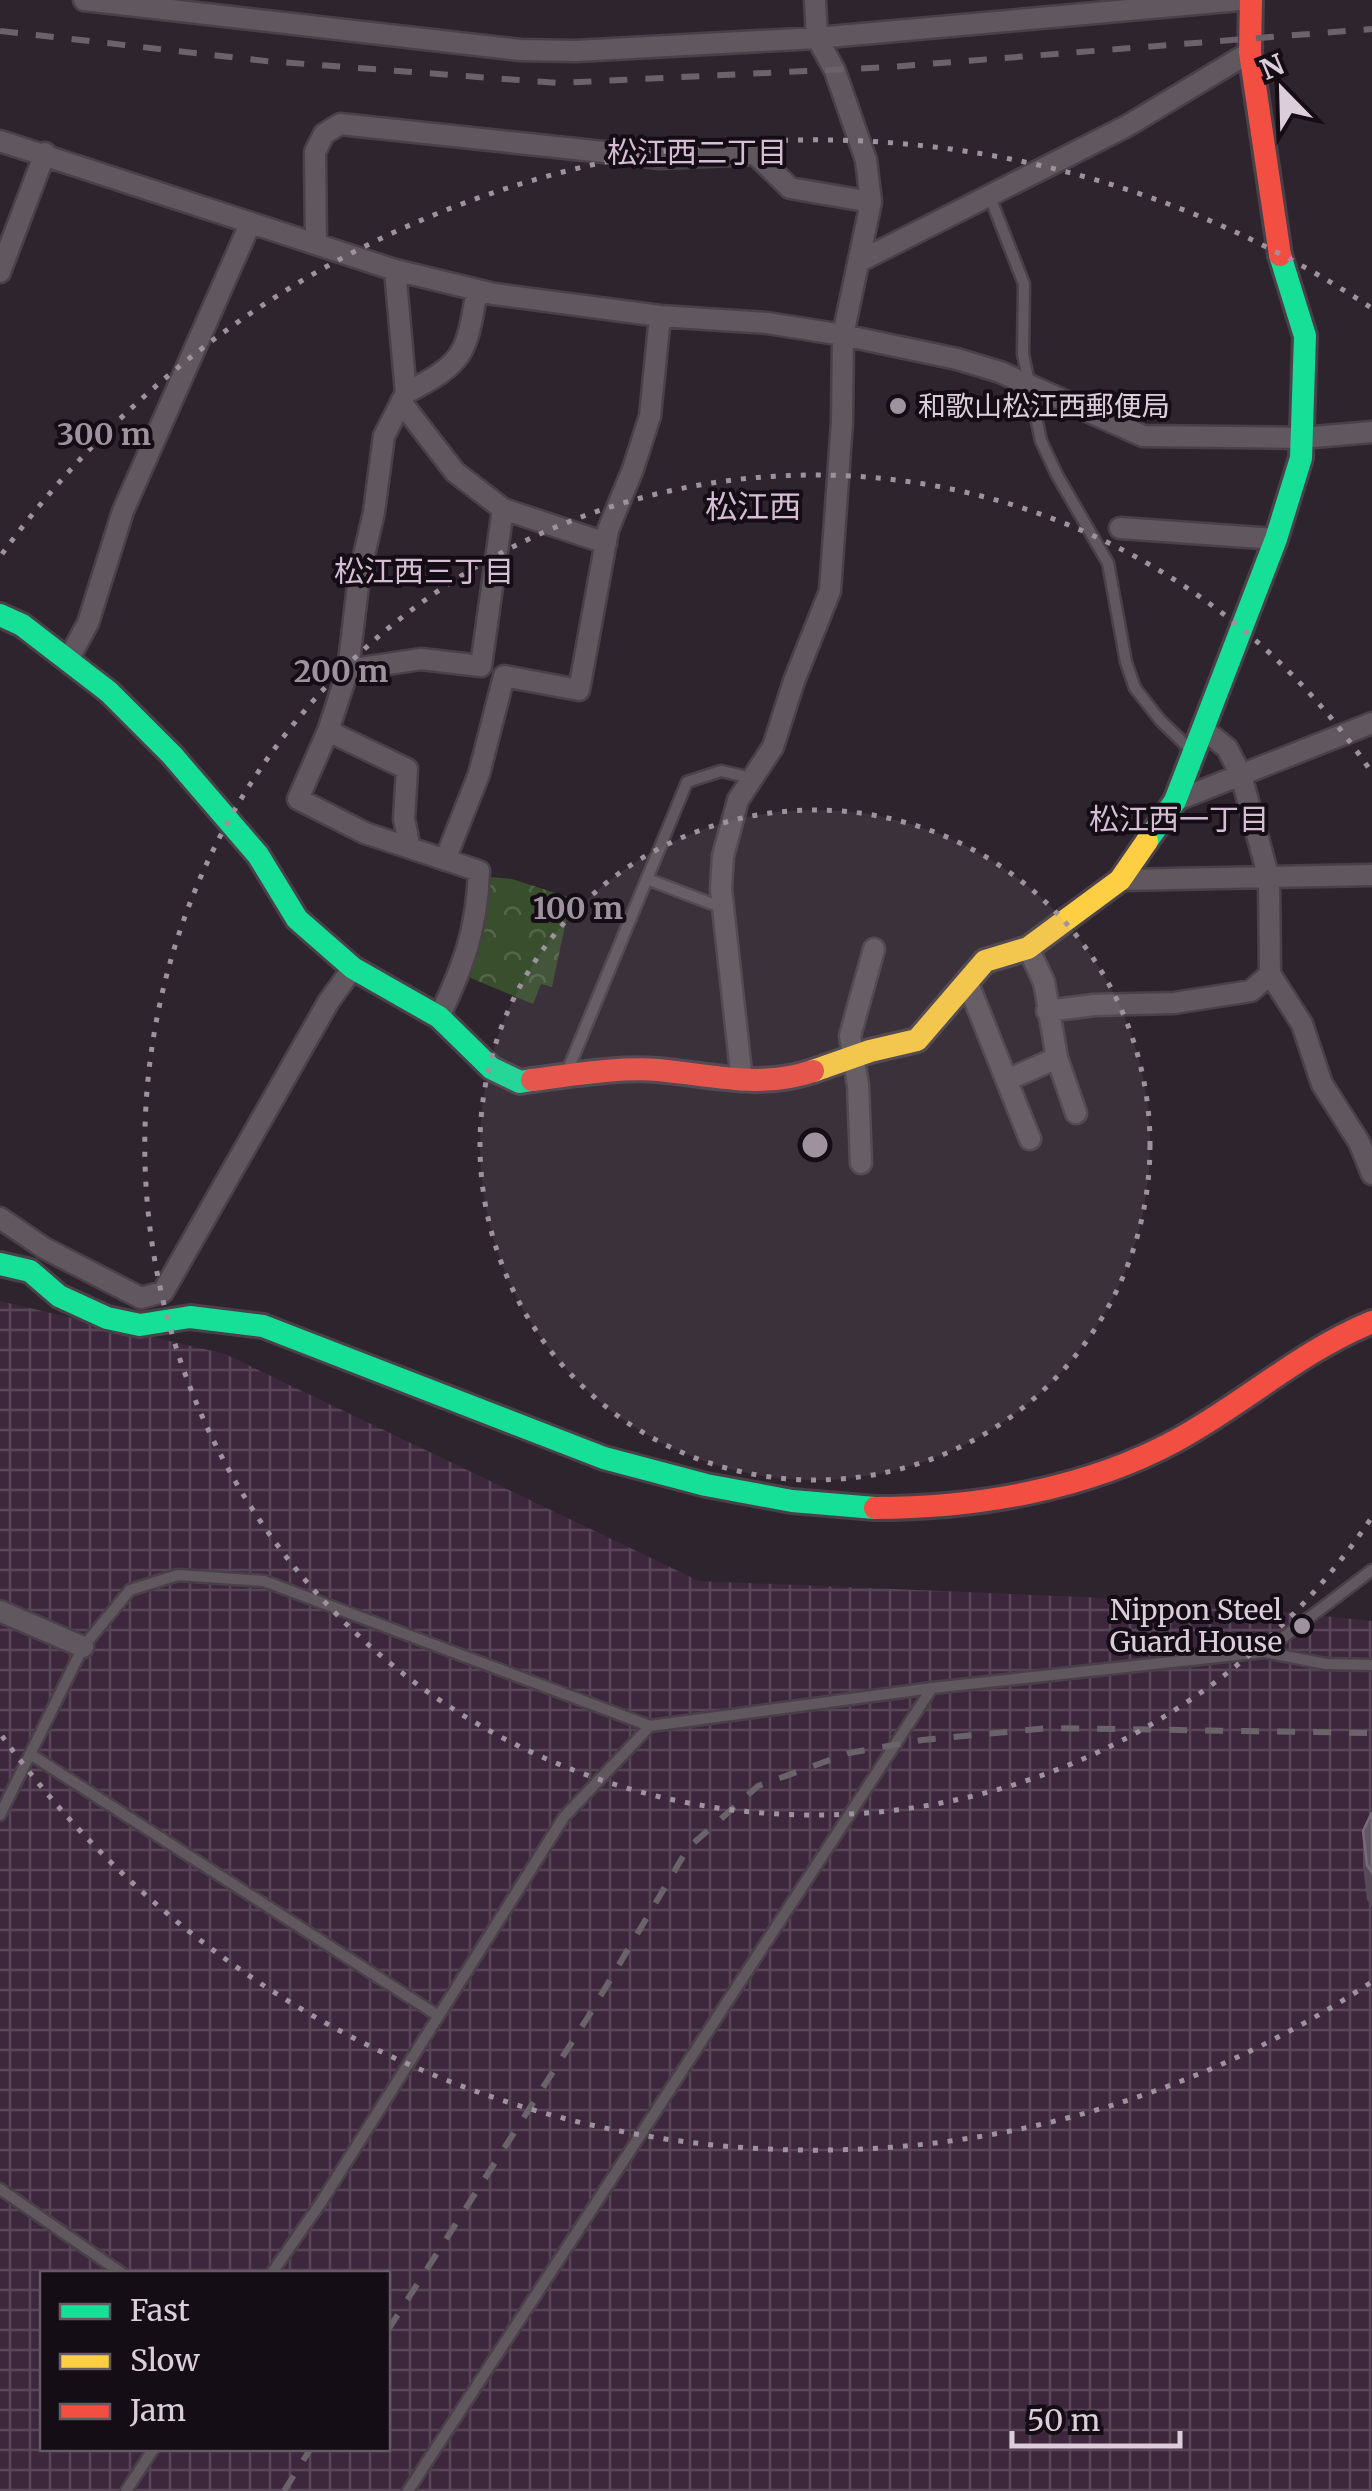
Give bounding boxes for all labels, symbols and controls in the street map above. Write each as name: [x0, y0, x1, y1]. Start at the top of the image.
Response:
north arrow: [1232, 40, 1332, 140]
text: N: [1255, 46, 1289, 88]
district label: 松江西二丁目: [607, 133, 787, 171]
place label: 和歌山松江西郵便局: [918, 388, 1170, 424]
marker: 和歌山松江西郵便局: [887, 395, 909, 417]
text: 300 m: [57, 415, 151, 453]
district label: 松江西: [705, 487, 801, 527]
district label: 松江西三丁目: [334, 552, 514, 590]
text: 200 m: [294, 652, 388, 690]
district label: 松江西一丁目: [1089, 800, 1269, 838]
text: 100 m: [533, 889, 623, 927]
centre of rings: [797, 1127, 833, 1163]
place label: Nippon Steel Guard House: [1110, 1592, 1282, 1660]
marker: Nippon Steel Guard House: [1291, 1615, 1313, 1637]
legend: [40, 2271, 390, 2451]
text: Fast: [130, 2291, 190, 2329]
text: Slow: [130, 2341, 200, 2379]
scale bar: [1012, 2386, 1180, 2448]
text: Jam: [129, 2391, 186, 2429]
text: 50 m: [1027, 2401, 1100, 2439]

